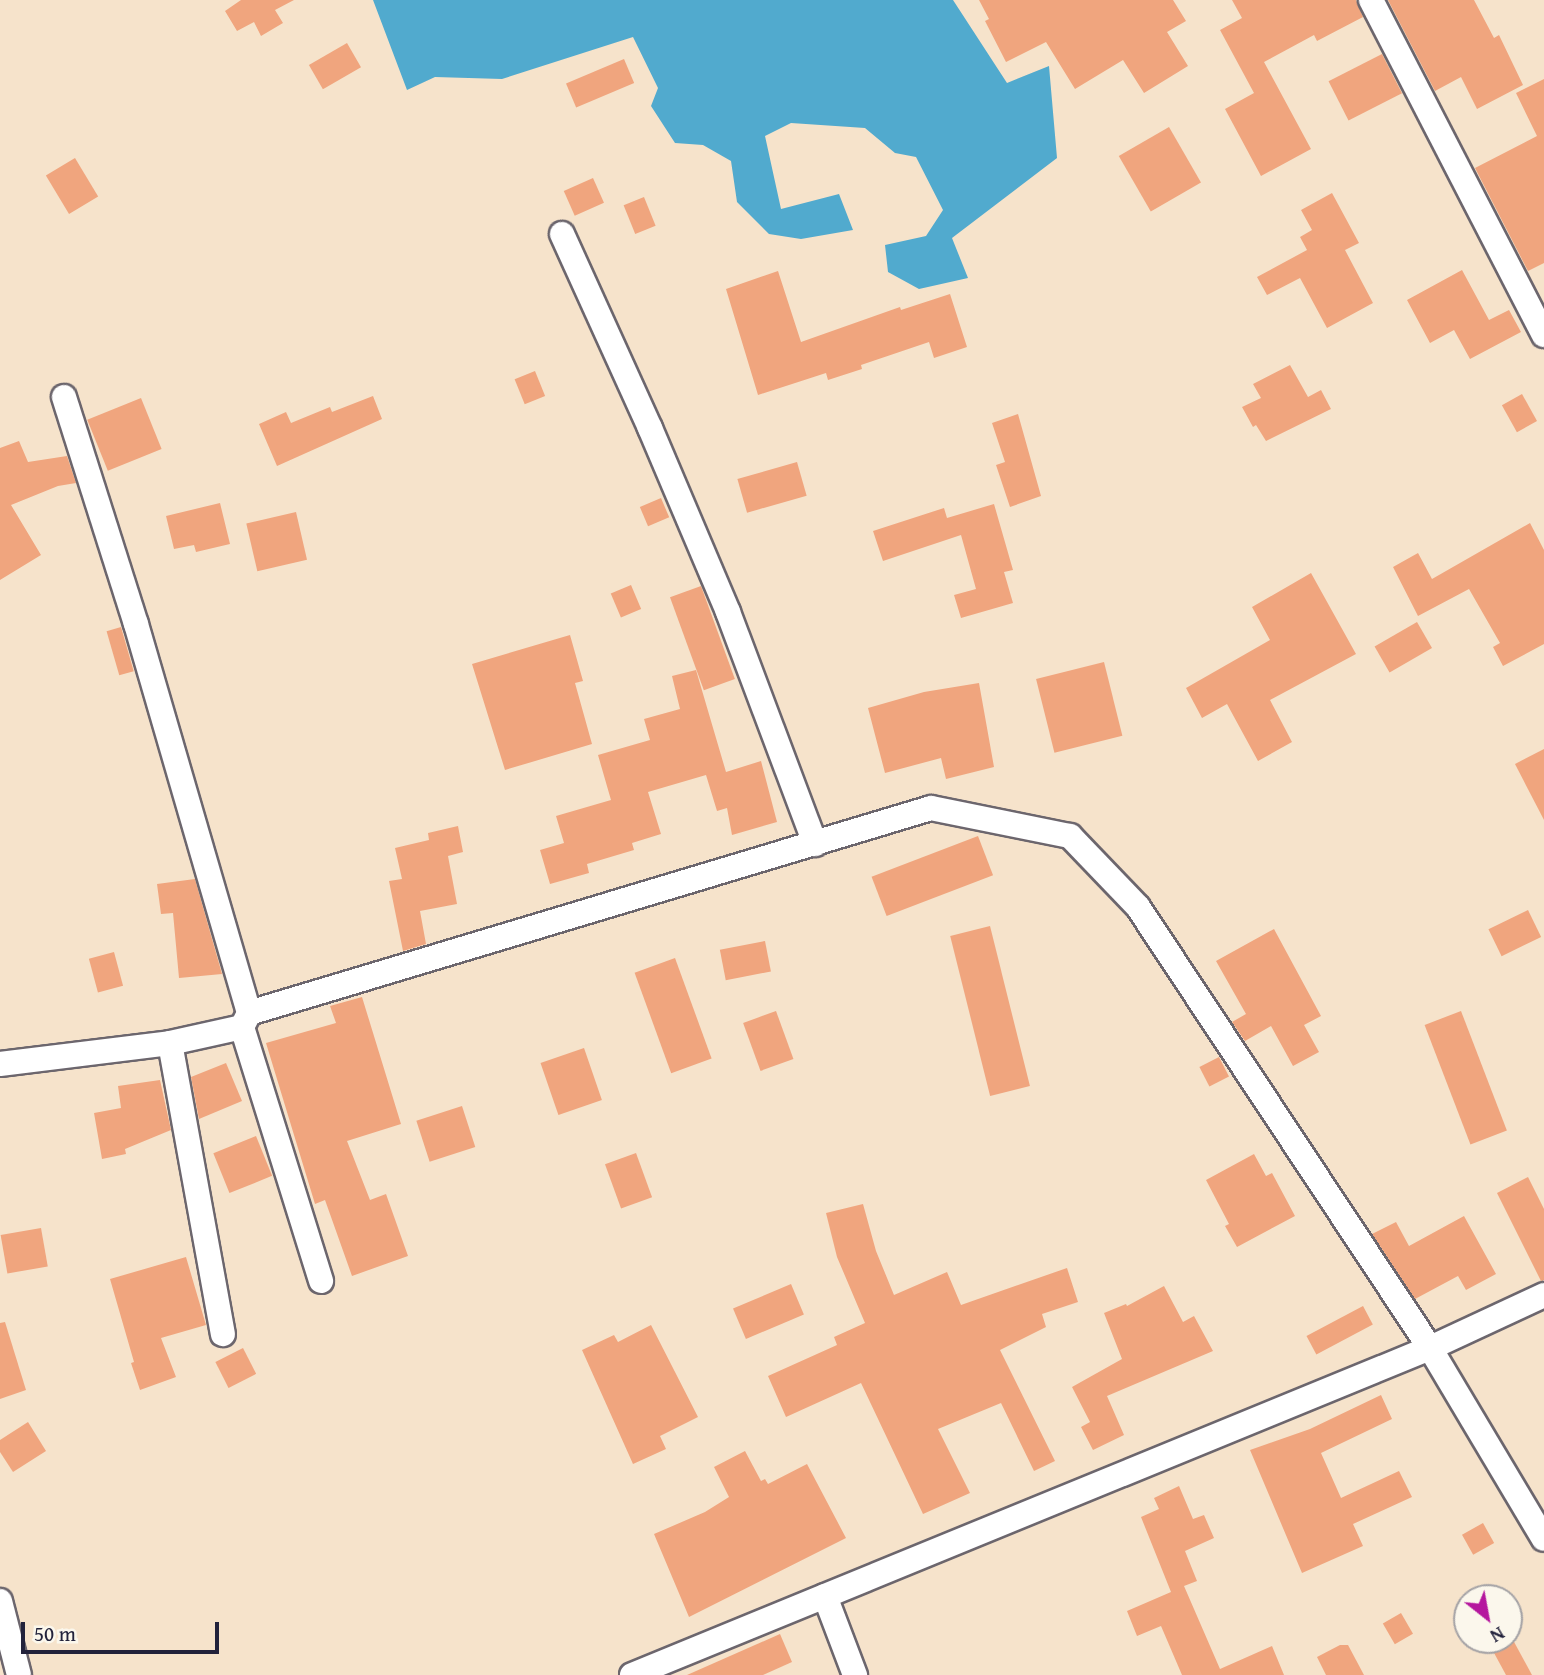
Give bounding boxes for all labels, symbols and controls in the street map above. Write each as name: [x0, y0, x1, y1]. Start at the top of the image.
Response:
north arrow: [1453, 1584, 1523, 1654]
scale bar: [24, 1608, 222, 1652]
text: 50 m: [34, 1618, 76, 1649]
text: N: [1485, 1620, 1510, 1651]

